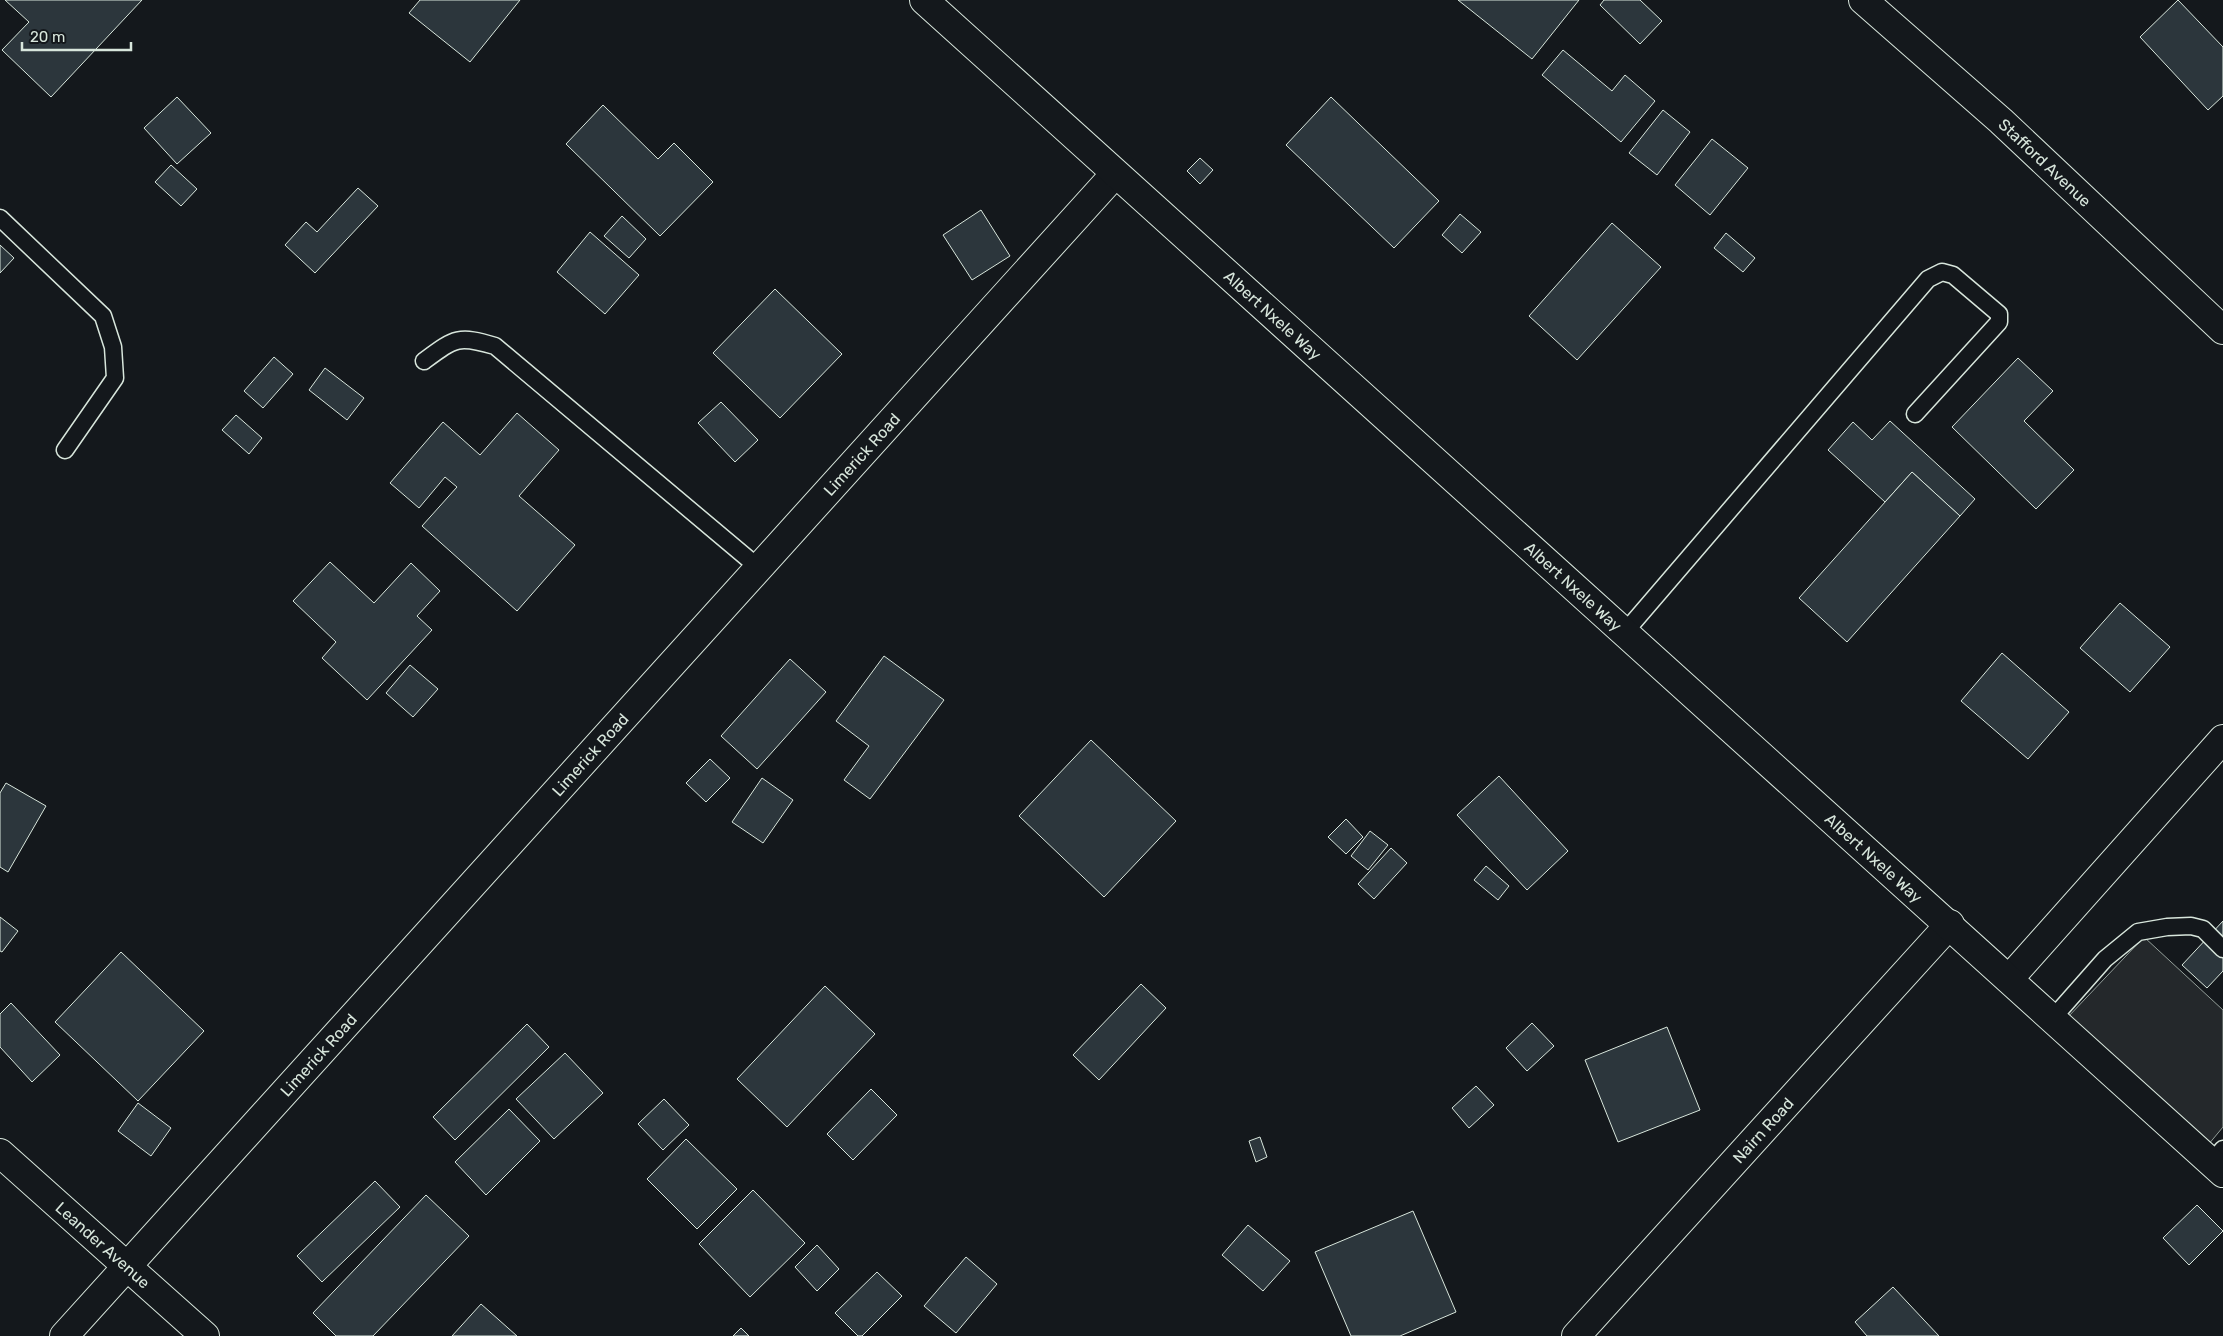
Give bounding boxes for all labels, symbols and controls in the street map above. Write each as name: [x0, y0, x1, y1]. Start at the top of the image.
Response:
scale bar: [22, 20, 131, 52]
text: 20 m: [30, 28, 65, 46]
street label: Stafford Avenue: [1995, 114, 2095, 211]
street label: Albert Nxele Way: [1220, 266, 1325, 364]
street label: Limerick Road: [819, 409, 904, 499]
street label: Albert Nxele Way: [1521, 538, 1626, 635]
street label: Limerick Road: [548, 709, 632, 800]
street label: Albert Nxele Way: [1821, 809, 1927, 907]
street label: Limerick Road: [276, 1010, 360, 1100]
street label: Nairn Road: [1728, 1094, 1797, 1167]
street label: Leander Avenue: [52, 1198, 154, 1292]

